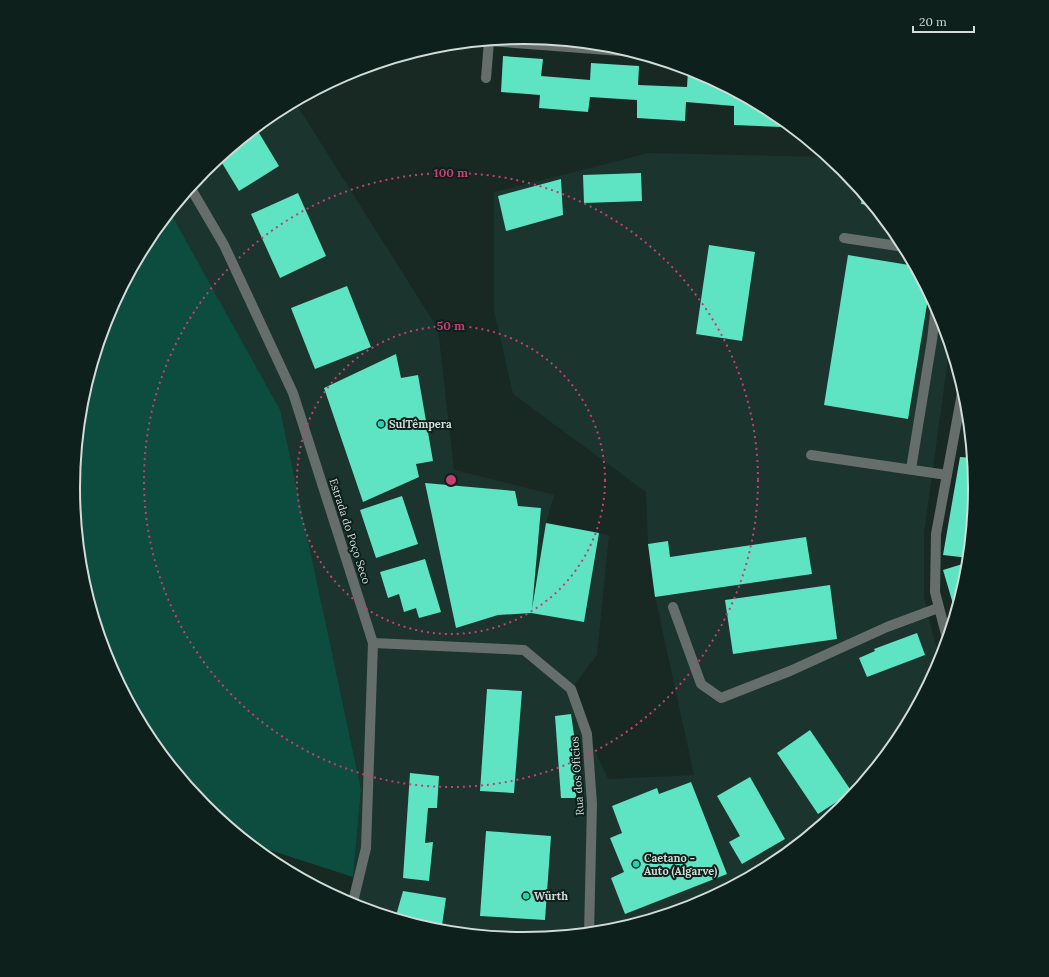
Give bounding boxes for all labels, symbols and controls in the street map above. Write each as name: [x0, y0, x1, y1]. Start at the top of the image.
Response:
scale bar: [913, 8, 974, 34]
text: 20 m: [919, 14, 947, 29]
text: 100 m: [434, 165, 468, 180]
text: 50 m: [437, 318, 465, 333]
place label: SulTêmpera: [389, 417, 452, 431]
marker: SulTêmpera: [376, 419, 386, 429]
centre of rings: [444, 473, 458, 487]
street label: Estrada do Poço Seco: [326, 476, 374, 586]
street label: Rua dos Ofícios: [567, 736, 587, 816]
place label: Caetano - Auto (Algarve): [644, 851, 717, 879]
marker: Caetano - Auto (Algarve): [631, 859, 641, 869]
place label: Würth: [534, 889, 568, 903]
marker: Würth: [521, 891, 531, 901]

